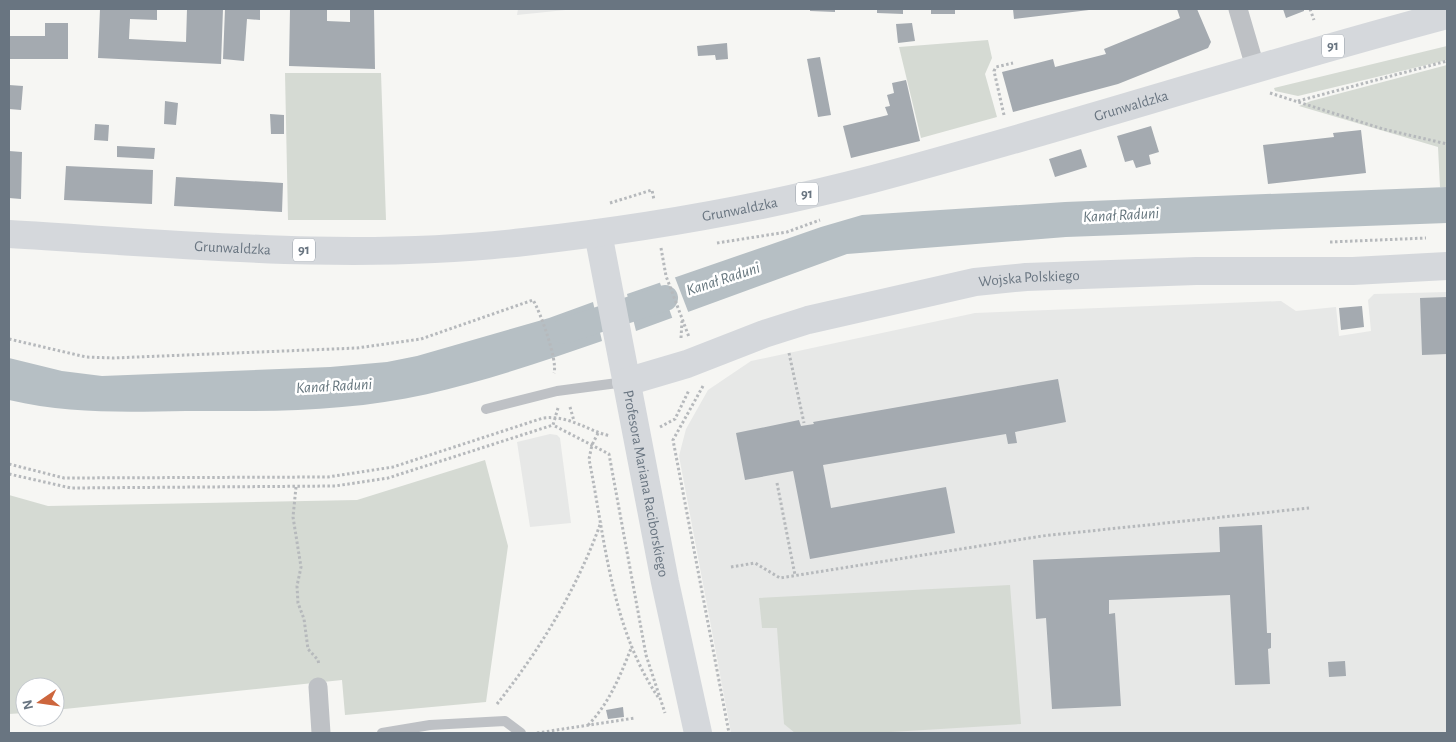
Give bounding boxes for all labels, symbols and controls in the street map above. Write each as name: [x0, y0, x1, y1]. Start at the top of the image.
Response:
road number: 91: [1322, 34, 1344, 58]
street label: Grunwaldzka: [1092, 88, 1170, 124]
road number: 91: [796, 182, 818, 205]
street label: Grunwaldzka: [701, 194, 779, 224]
water label: Kanał Raduni: [1083, 205, 1160, 225]
street label: Grunwaldzka: [194, 238, 271, 257]
road number: 91: [293, 238, 315, 262]
water label: Kanał Raduni: [684, 259, 762, 298]
street label: Wojska Polskiego: [978, 268, 1080, 289]
water label: Kanał Raduni: [296, 376, 373, 396]
street label: Profesora Mariana Raciborskiego: [621, 389, 671, 578]
north arrow: [15, 677, 65, 727]
text: N: [20, 698, 36, 711]

